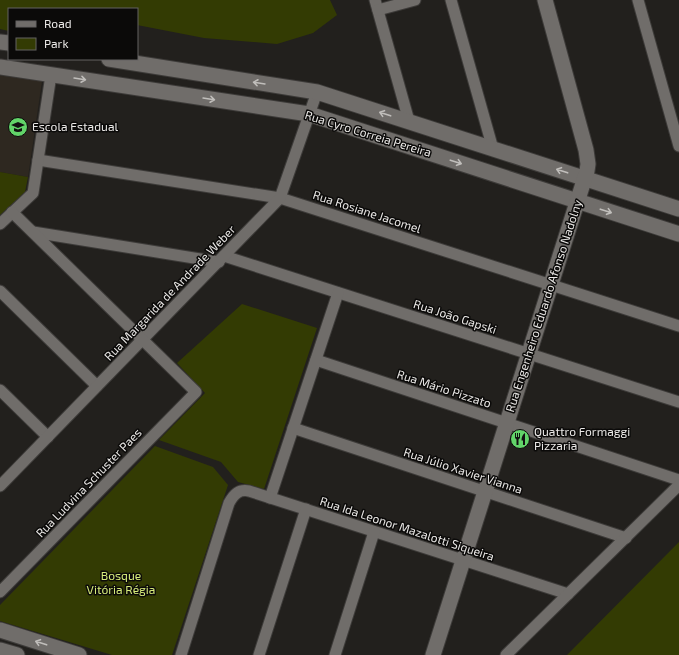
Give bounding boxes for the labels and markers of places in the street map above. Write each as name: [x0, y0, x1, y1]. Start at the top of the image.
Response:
school or university icon: Escola Estadual: [7, 116, 29, 138]
place label: Escola Estadual: [32, 119, 119, 133]
place label: Quattro Formaggi Pizzaria: [534, 424, 630, 452]
restaurant icon: Quattro Formaggi Pizzaria: [509, 428, 531, 450]

